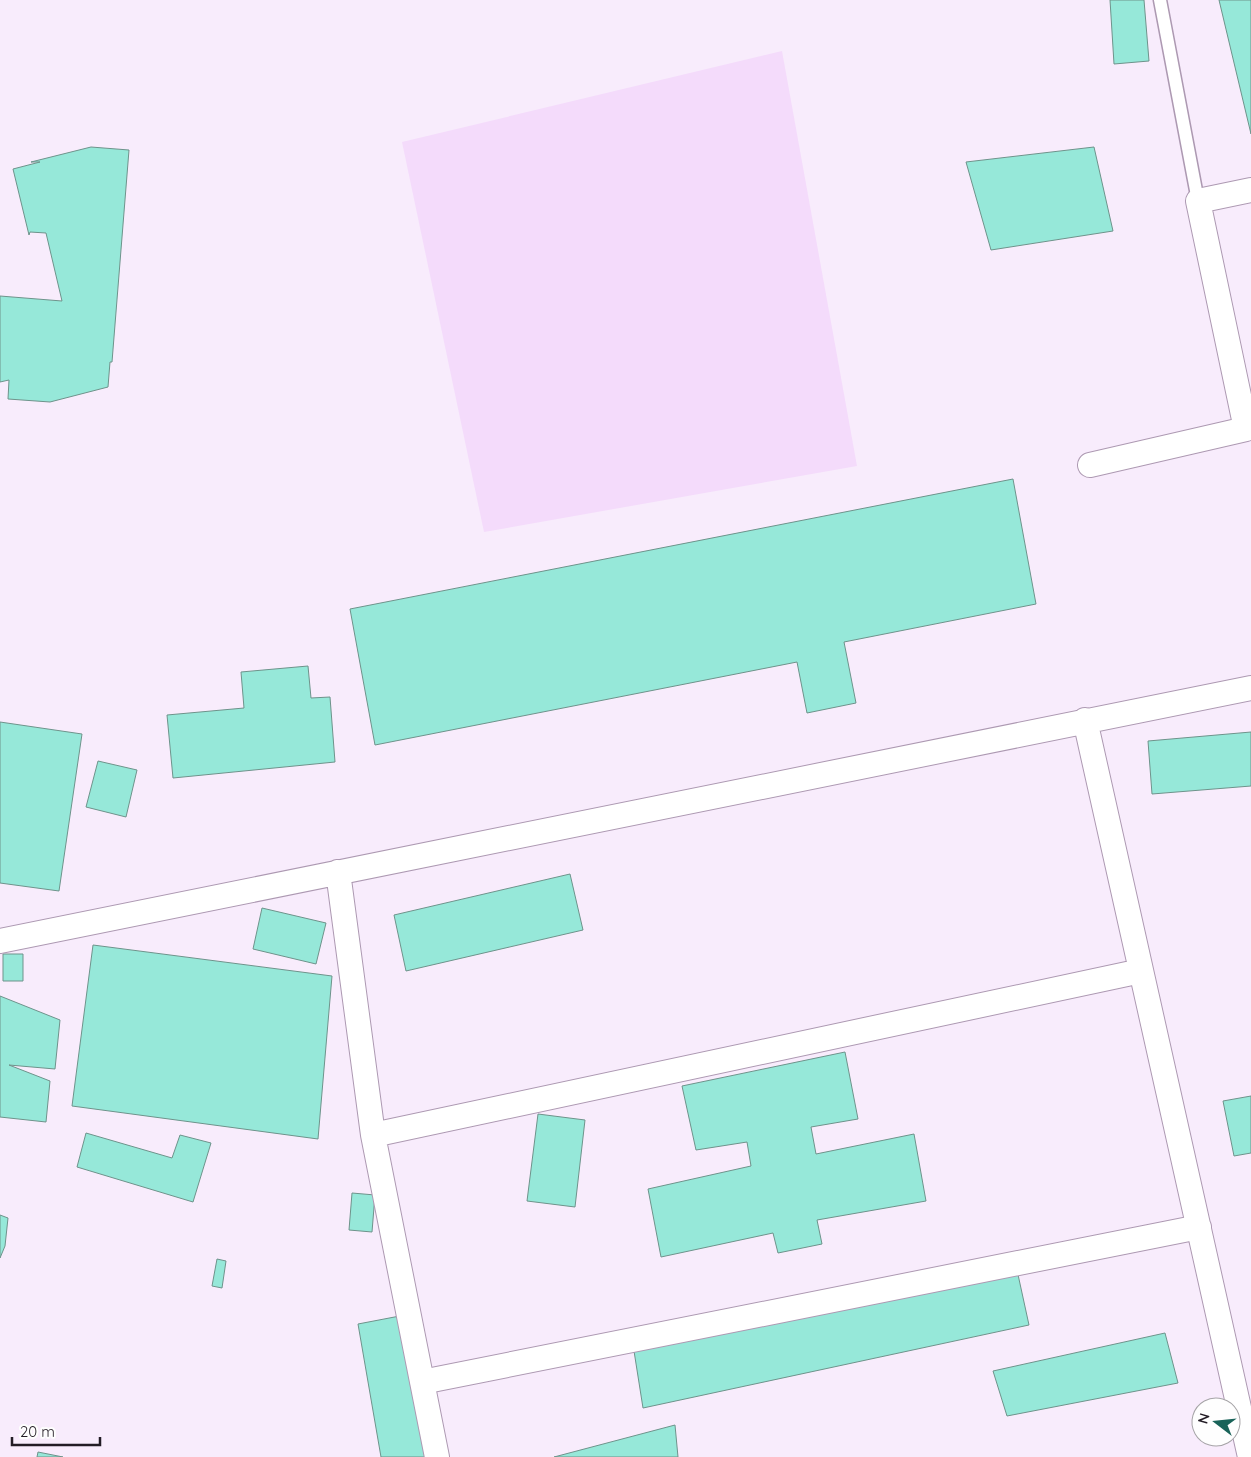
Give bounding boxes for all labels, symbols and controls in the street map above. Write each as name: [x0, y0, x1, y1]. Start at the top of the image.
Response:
north arrow: [1191, 1397, 1241, 1447]
text: N: [1193, 1411, 1214, 1426]
scale bar: [12, 1414, 100, 1446]
text: 20 m: [20, 1422, 55, 1441]

